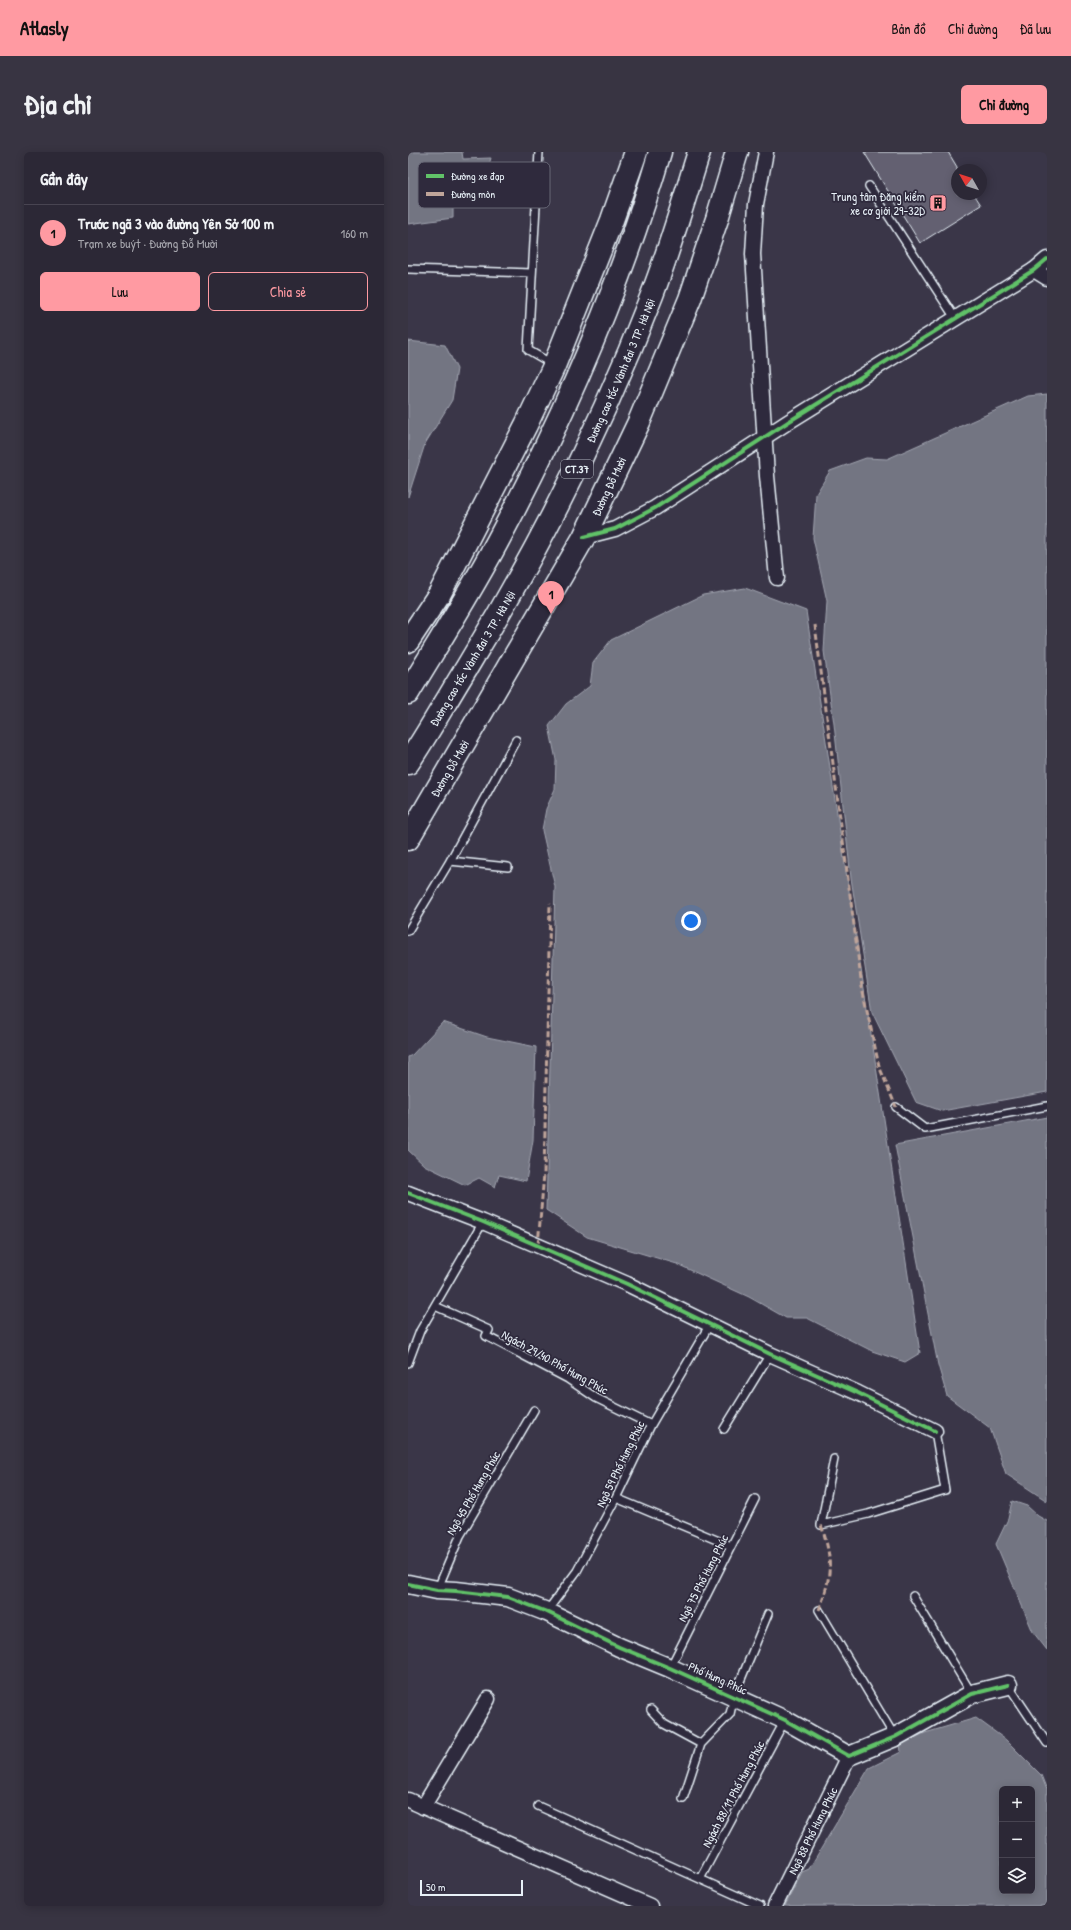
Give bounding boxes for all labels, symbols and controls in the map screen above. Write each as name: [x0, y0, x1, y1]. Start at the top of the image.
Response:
text: Atlasly: [20, 15, 69, 41]
text: Bản đồ: [892, 19, 926, 38]
text: Chỉ đường: [948, 19, 998, 38]
text: Đã lưu: [1020, 19, 1051, 38]
text: Địa chỉ: [24, 85, 92, 123]
button: Chỉ đường: [961, 85, 1047, 124]
legend: [418, 162, 550, 208]
north arrow: [951, 164, 987, 200]
text: Gần đây: [40, 167, 88, 190]
text: Đường xe đạp: [451, 169, 504, 183]
text: Đường mòn: [451, 187, 495, 201]
place label: Trung tâm Đăng kiểm xe cơ giới 29-32D: [831, 188, 925, 219]
building icon: Trung tâm Đăng kiểm xe cơ giới 29-32D: [928, 193, 948, 213]
text: Trước ngã 3 vào đường Yên Sở 100 m: [78, 213, 274, 234]
text: 1: [51, 224, 55, 242]
text: 160 m: [340, 224, 368, 242]
text: Trạm xe buýt · Đường Đỗ Mười: [78, 234, 218, 252]
button: Lưu: [40, 272, 200, 311]
button: Chia sẻ: [208, 272, 368, 311]
street label: Đường cao tốc Vành đai 3 TP. Hà Nội: [581, 296, 658, 445]
street label: Đường Đỗ Mười: [587, 454, 630, 518]
road number: CT.37: [561, 460, 593, 478]
pin: 1: [538, 581, 564, 614]
street label: Đường cao tốc Vành đai 3 TP. Hà Nội: [425, 587, 519, 729]
street label: Đường Đỗ Mười: [426, 736, 473, 800]
your location: [681, 911, 701, 931]
street label: Ngách 29/40 Phố Hưng Phúc: [499, 1326, 612, 1399]
street label: Ngõ 59 Phố Hưng Phúc: [592, 1418, 648, 1510]
street label: Ngõ 45 Phố Hưng Phúc: [442, 1448, 504, 1538]
street label: Ngõ 75 Phố Hưng Phúc: [674, 1531, 732, 1625]
street label: Phố Hưng Phúc: [686, 1657, 750, 1699]
street label: Ngách 88/11 Phố Hưng Phúc: [698, 1737, 768, 1850]
street label: Ngõ 88 Phố Hưng Phúc: [783, 1784, 841, 1877]
map controls: [999, 1786, 1035, 1894]
button: +: [999, 1786, 1035, 1822]
button: −: [999, 1822, 1035, 1858]
button: layers: [999, 1858, 1035, 1894]
scale bar: [420, 1878, 523, 1897]
text: 50 m: [426, 1880, 446, 1894]

